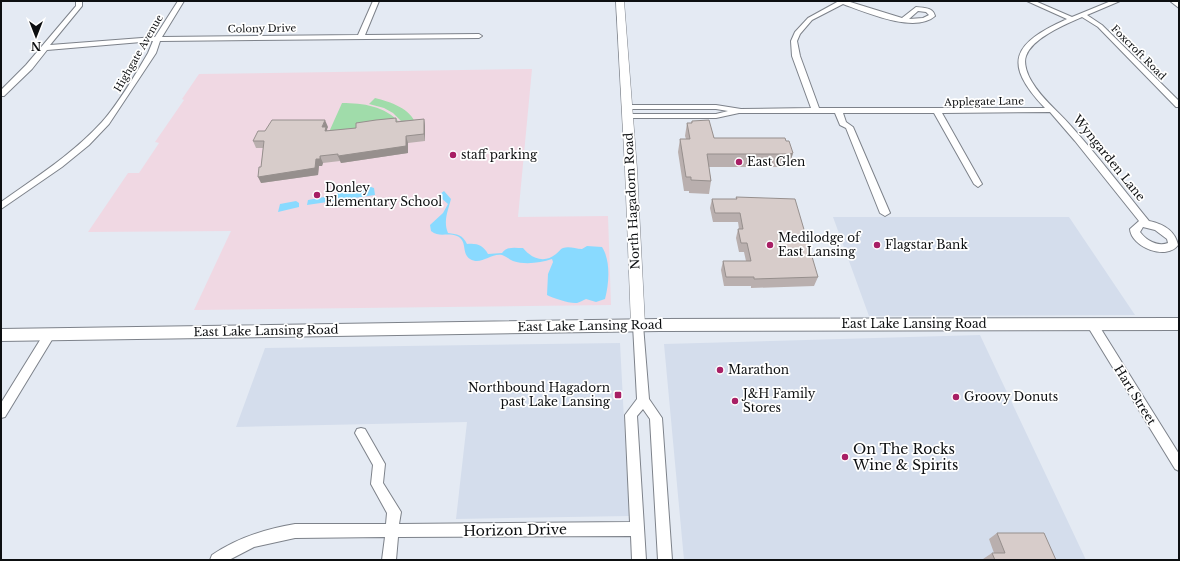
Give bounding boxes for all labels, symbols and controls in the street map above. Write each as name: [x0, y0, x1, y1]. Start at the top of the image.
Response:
street label: Highgate Avenue: [111, 12, 166, 94]
north arrow: [16, 16, 56, 56]
street label: Colony Drive: [228, 21, 297, 36]
street label: Foxcroft Road: [1108, 22, 1169, 83]
text: N: [30, 39, 41, 53]
street label: Applegate Lane: [943, 94, 1024, 109]
street label: Wyngarden Lane: [1069, 111, 1149, 204]
street label: North Hagadorn Road: [620, 132, 643, 270]
place label: staff parking: [461, 147, 538, 162]
marker: staff parking: [448, 150, 458, 160]
place label: East Glen: [747, 154, 805, 169]
marker: East Glen: [734, 157, 744, 167]
place label: Donley Elementary School: [325, 180, 442, 209]
marker: Donley Elementary School: [312, 190, 322, 200]
place label: Medilodge of East Lansing: [778, 230, 862, 259]
place label: Flagstar Bank: [885, 237, 968, 252]
marker: Medilodge of East Lansing: [765, 240, 775, 250]
marker: Flagstar Bank: [872, 240, 882, 250]
street label: East Lake Lansing Road: [841, 316, 987, 331]
street label: East Lake Lansing Road: [517, 317, 663, 334]
street label: East Lake Lansing Road: [193, 322, 339, 339]
place label: Marathon: [728, 362, 789, 377]
street label: Hart Street: [1111, 362, 1160, 428]
marker: Marathon: [715, 365, 725, 375]
place label: Northbound Hagadorn past Lake Lansing: [468, 380, 611, 409]
place label: J&H Family Stores: [741, 386, 816, 415]
place label: Groovy Donuts: [964, 389, 1058, 404]
marker: Northbound Hagadorn past Lake Lansing: [613, 390, 623, 400]
marker: Groovy Donuts: [951, 392, 961, 402]
marker: J&H Family Stores: [730, 396, 740, 406]
place label: On The Rocks Wine & Spirits: [852, 440, 958, 474]
marker: On The Rocks Wine & Spirits: [840, 452, 850, 462]
street label: Horizon Drive: [463, 520, 567, 540]

